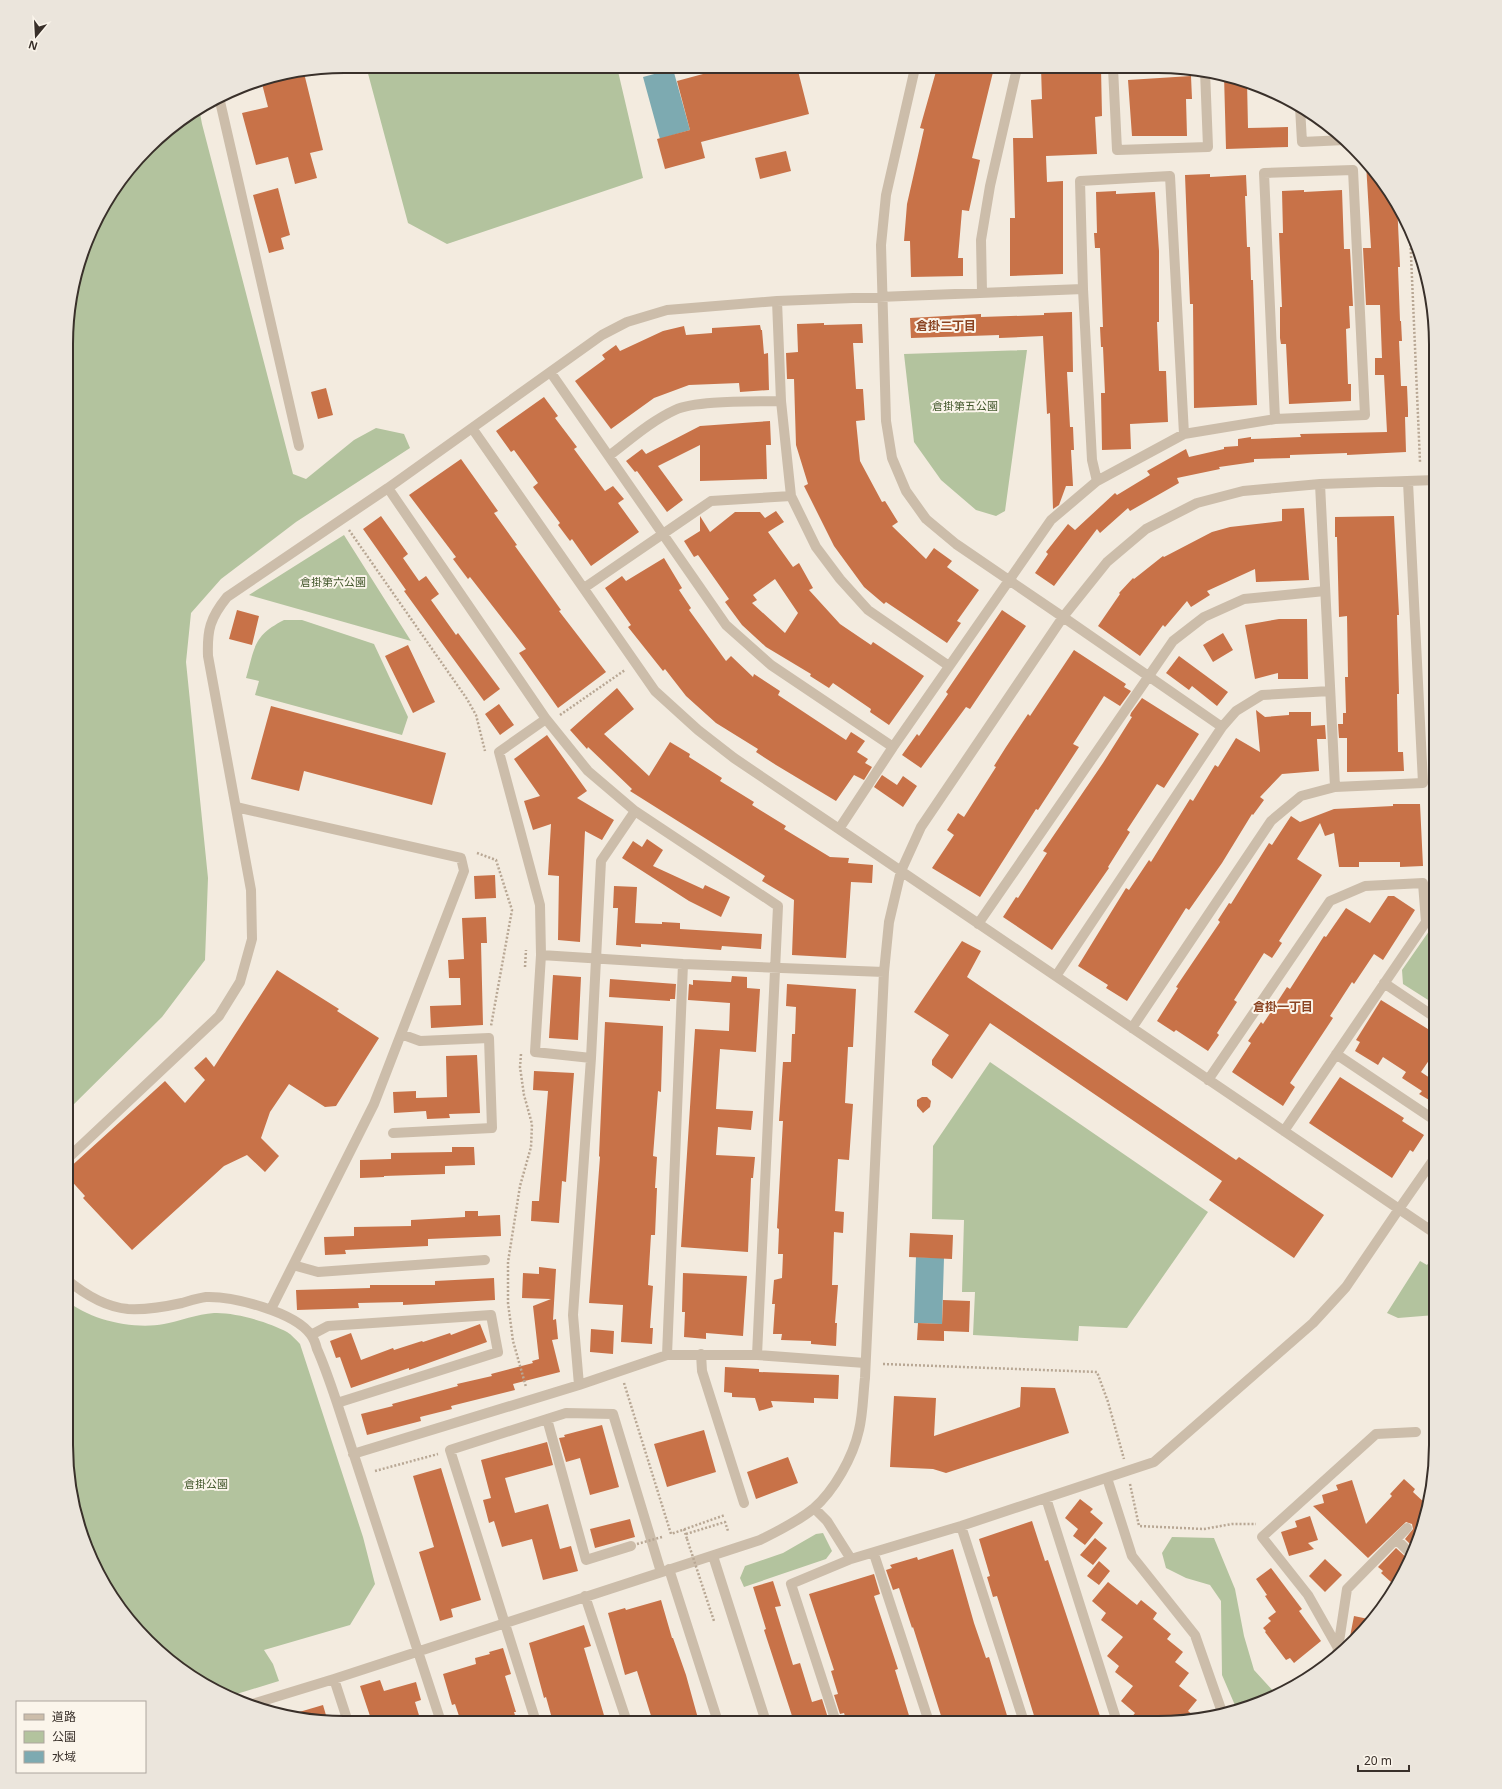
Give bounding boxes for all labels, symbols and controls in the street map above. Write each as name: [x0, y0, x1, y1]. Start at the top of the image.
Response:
north arrow: [16, 16, 56, 56]
text: N: [26, 37, 39, 55]
district label: 倉掛二丁目: [916, 317, 976, 334]
park label: 倉掛第五公園: [932, 398, 998, 413]
park label: 倉掛第六公園: [300, 574, 366, 589]
district label: 倉掛一丁目: [1253, 998, 1313, 1015]
park label: 倉掛公園: [184, 1476, 228, 1491]
legend: [16, 1701, 146, 1773]
text: 道路: [52, 1708, 76, 1725]
text: 公園: [52, 1728, 76, 1745]
scale bar: [1358, 1747, 1409, 1773]
text: 水域: [52, 1748, 76, 1765]
text: 20 m: [1364, 1752, 1392, 1769]

